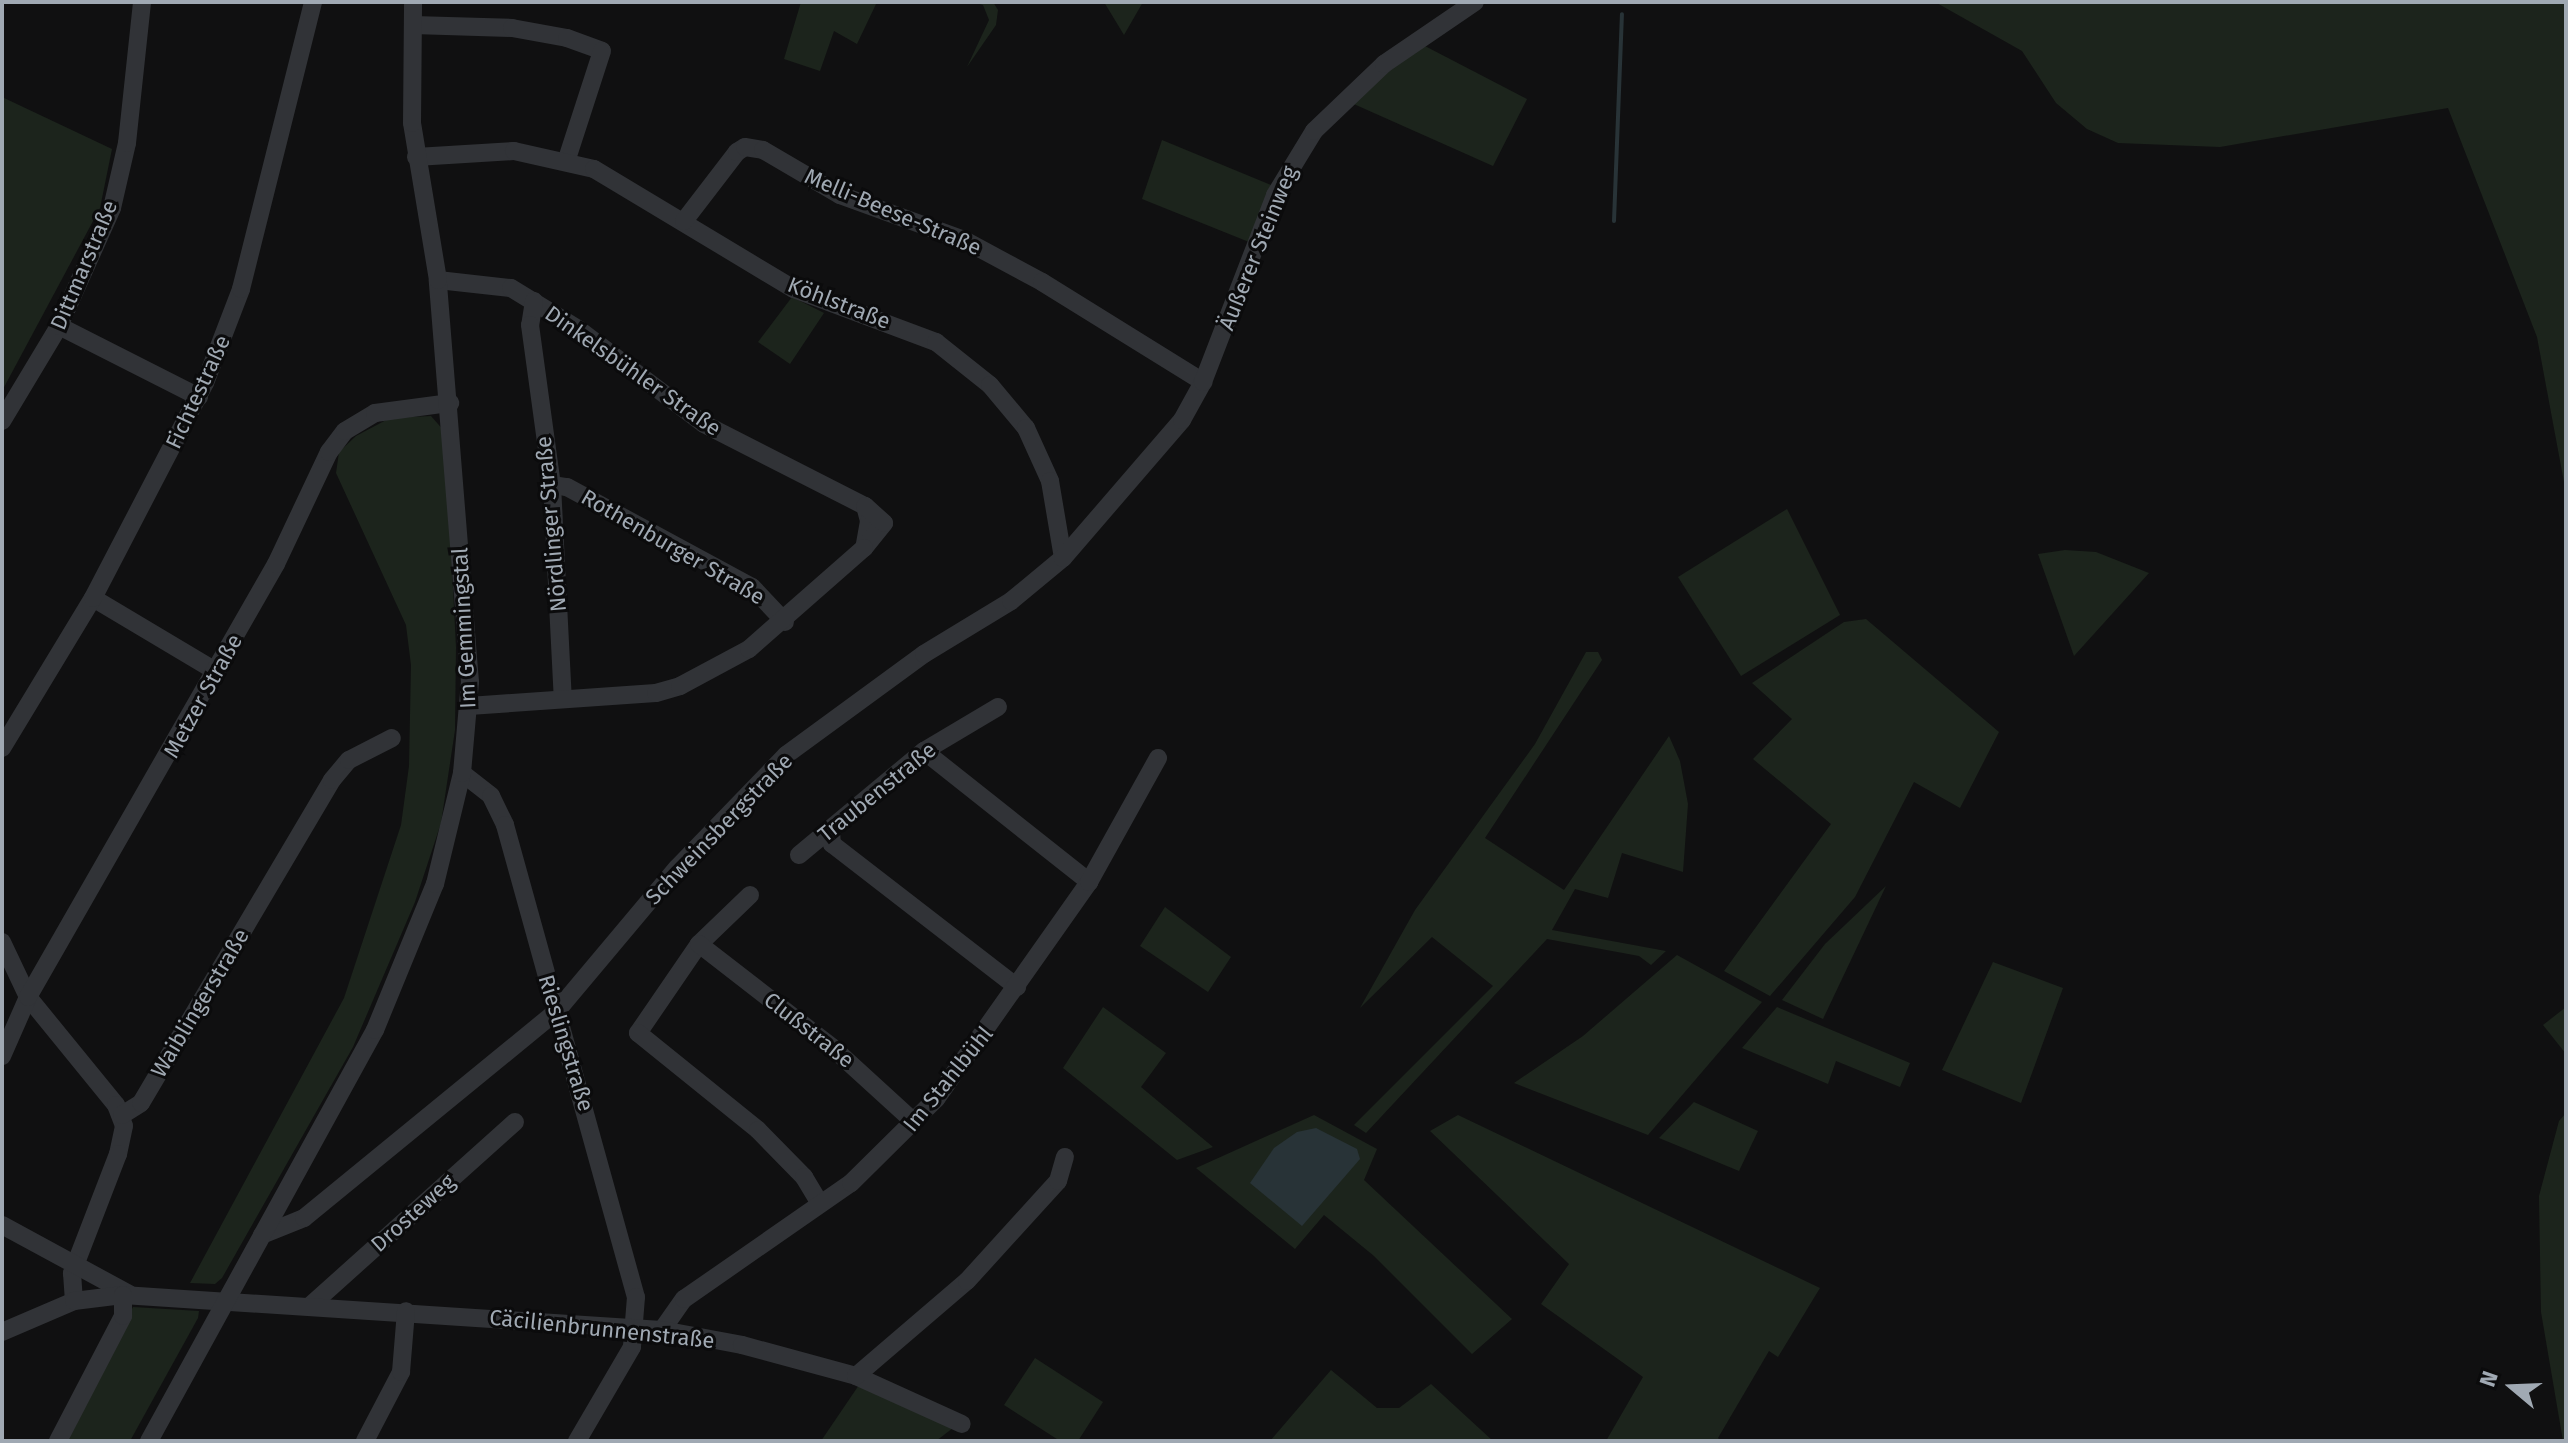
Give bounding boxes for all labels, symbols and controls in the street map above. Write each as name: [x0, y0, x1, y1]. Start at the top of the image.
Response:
street label: Äußerer Steinweg: [1213, 162, 1303, 334]
street label: Melli-Beese-Straße: [801, 163, 985, 261]
street label: Dittmarstraße: [45, 196, 123, 334]
street label: Köhlstraße: [784, 271, 894, 335]
street label: Dinkelsbühler Straße: [540, 300, 726, 442]
street label: Fichtestraße: [160, 331, 236, 453]
street label: Nördlinger Straße: [530, 435, 572, 613]
street label: Rothenburger Straße: [576, 484, 770, 610]
street label: Im Gemmingstal: [447, 547, 481, 709]
street label: Metzer Straße: [158, 629, 248, 763]
street label: Traubenstraße: [813, 736, 941, 848]
street label: Schweinsbergstraße: [640, 748, 798, 910]
street label: Waiblingerstraße: [145, 924, 255, 1082]
street label: Rieslingstraße: [533, 971, 599, 1115]
street label: Clußstraße: [759, 987, 859, 1073]
street label: Im Stahlbühl: [898, 1021, 998, 1137]
street label: Drosteweg: [366, 1168, 460, 1258]
street label: Cäcilienbrunnenstraße: [488, 1304, 716, 1354]
north arrow: [2472, 1347, 2552, 1427]
text: N: [2474, 1368, 2504, 1390]

